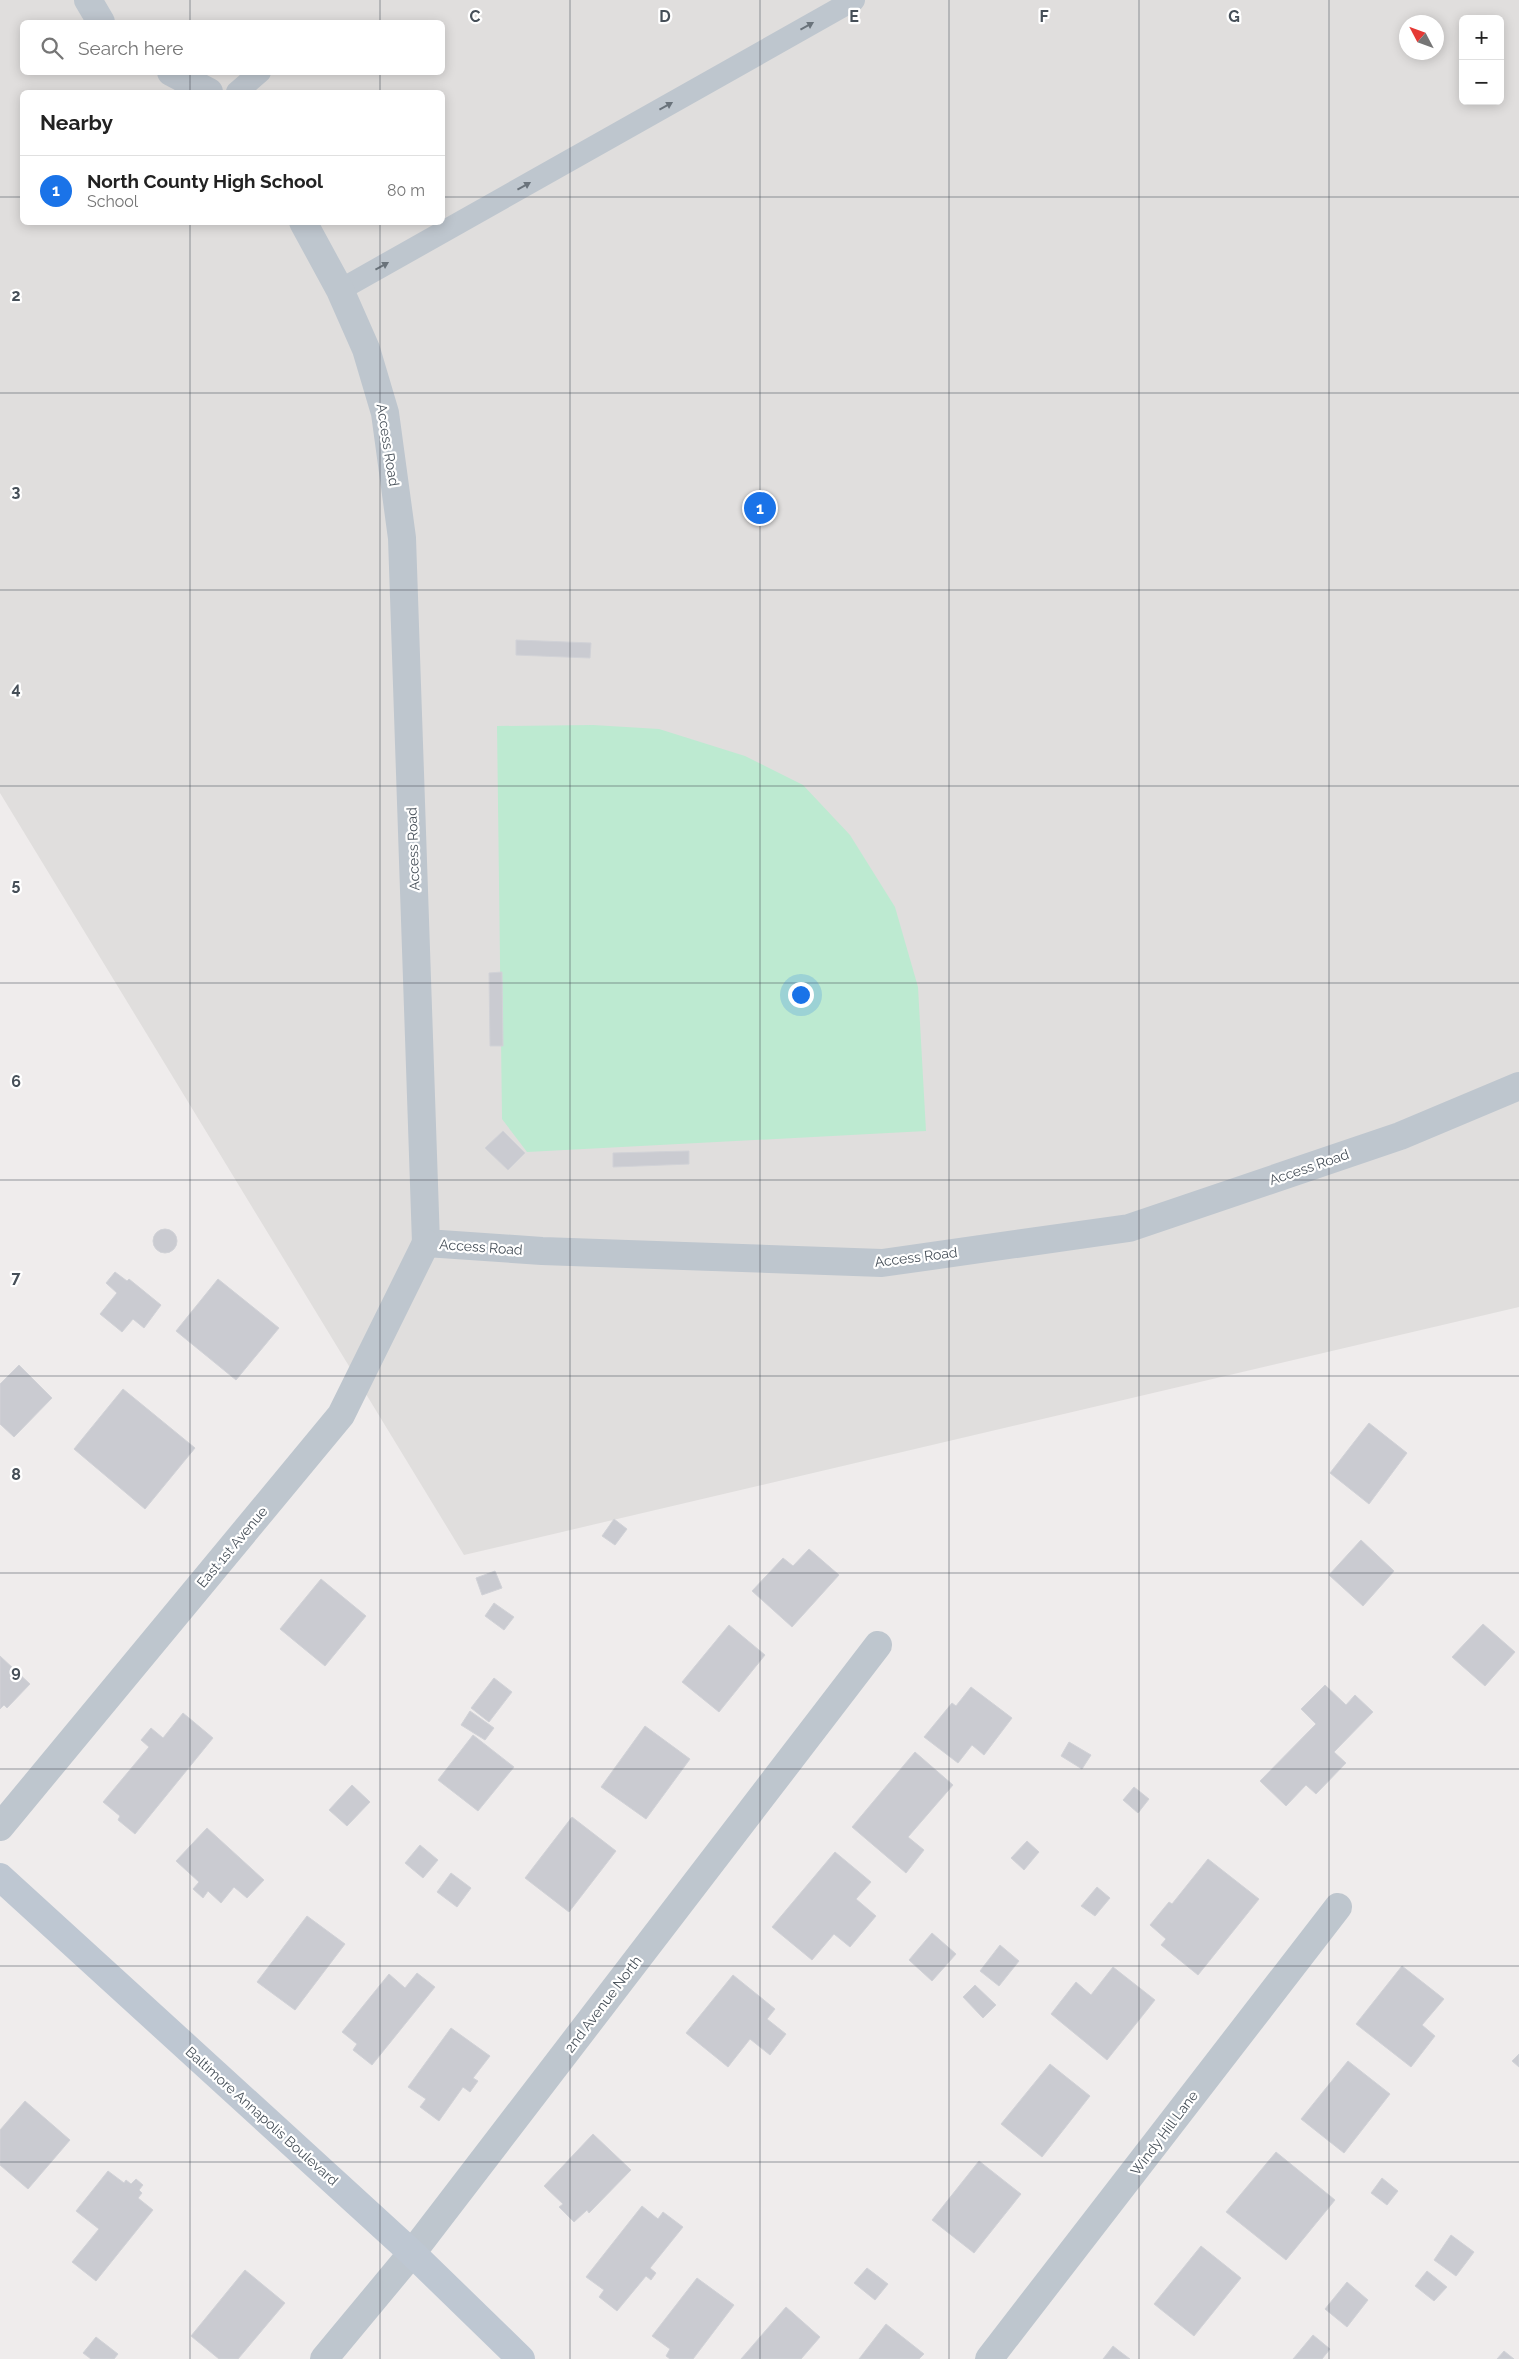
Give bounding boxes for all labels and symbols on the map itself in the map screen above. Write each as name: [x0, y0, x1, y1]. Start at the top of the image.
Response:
text: C: [470, 7, 481, 26]
text: D: [659, 7, 671, 26]
text: E: [849, 7, 859, 26]
text: F: [1039, 7, 1049, 26]
text: G: [1228, 7, 1240, 26]
north arrow: [1399, 15, 1444, 60]
one-way arrow: [800, 22, 814, 31]
one-way arrow: [658, 102, 673, 110]
one-way arrow: [517, 182, 531, 190]
one-way arrow: [376, 261, 389, 270]
text: 2: [11, 286, 21, 305]
street label: Access Road: [374, 403, 402, 487]
text: 3: [12, 482, 21, 501]
pin: 1: [744, 489, 776, 527]
text: 4: [11, 679, 21, 698]
street label: Access Road: [404, 807, 422, 891]
text: 5: [12, 875, 21, 894]
your location: [788, 982, 814, 1008]
text: 6: [11, 1072, 21, 1091]
street label: Access Road: [1267, 1146, 1351, 1188]
street label: Access Road: [439, 1236, 523, 1258]
street label: Access Road: [874, 1244, 958, 1270]
text: 7: [12, 1268, 21, 1287]
text: 8: [11, 1465, 21, 1484]
street label: East 1st Avenue: [193, 1503, 271, 1591]
text: 9: [11, 1662, 21, 1681]
street label: 2nd Avenue North: [561, 1953, 645, 2055]
street label: Baltimore Annapolis Boulevard: [183, 2043, 341, 2189]
street label: Windy Hill Lane: [1127, 2088, 1201, 2178]

